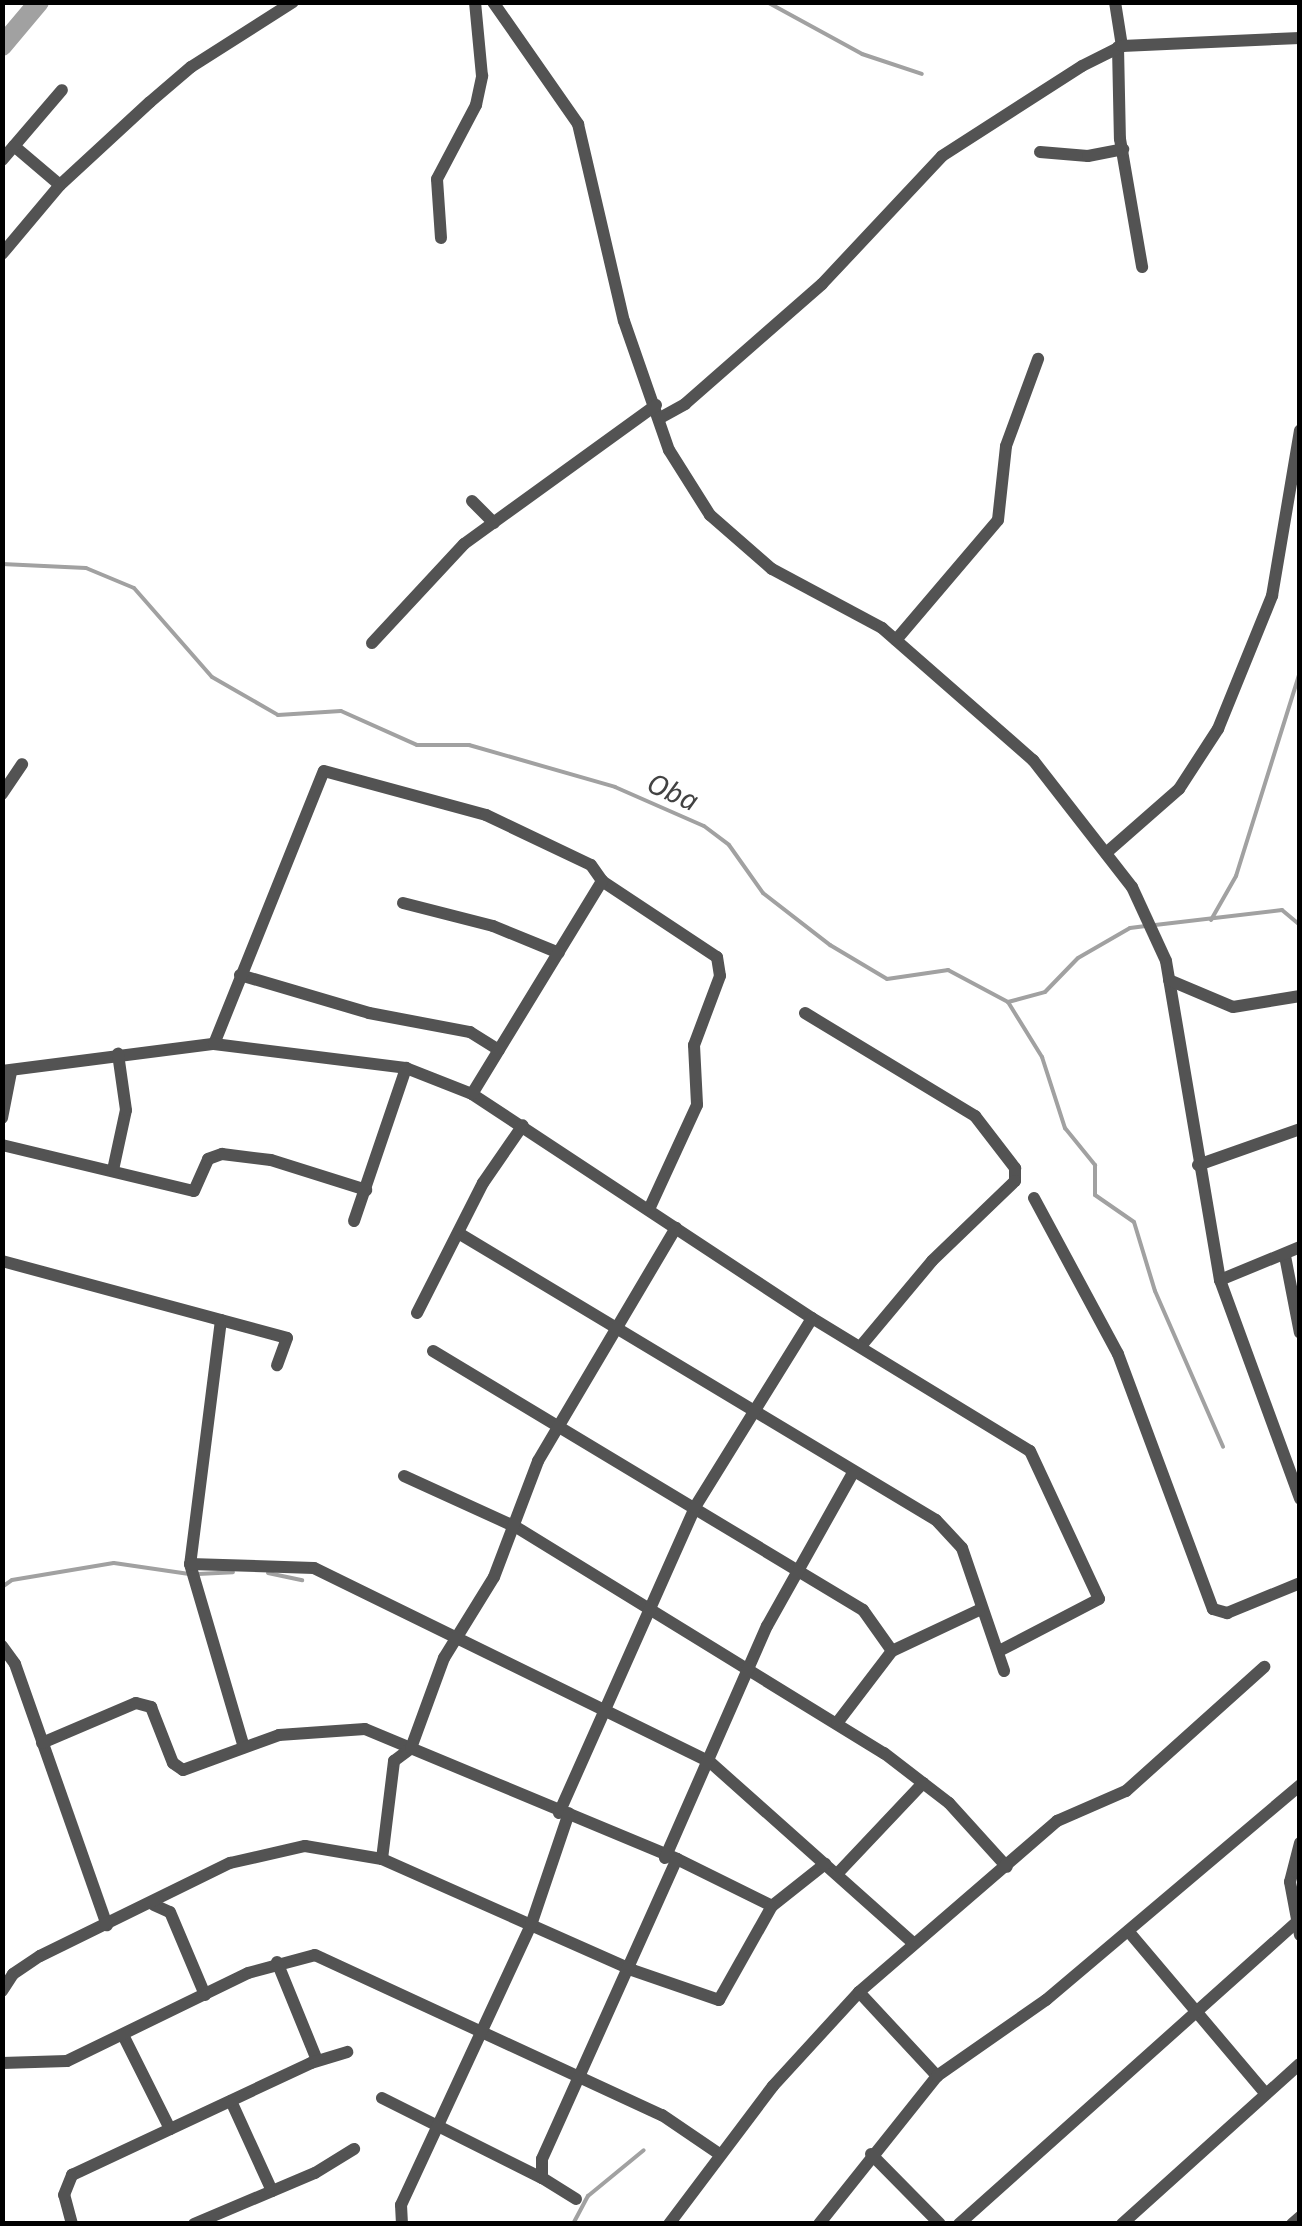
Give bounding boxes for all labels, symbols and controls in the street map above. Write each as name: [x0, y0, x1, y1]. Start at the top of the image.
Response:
water label: Oba: [642, 765, 704, 817]

